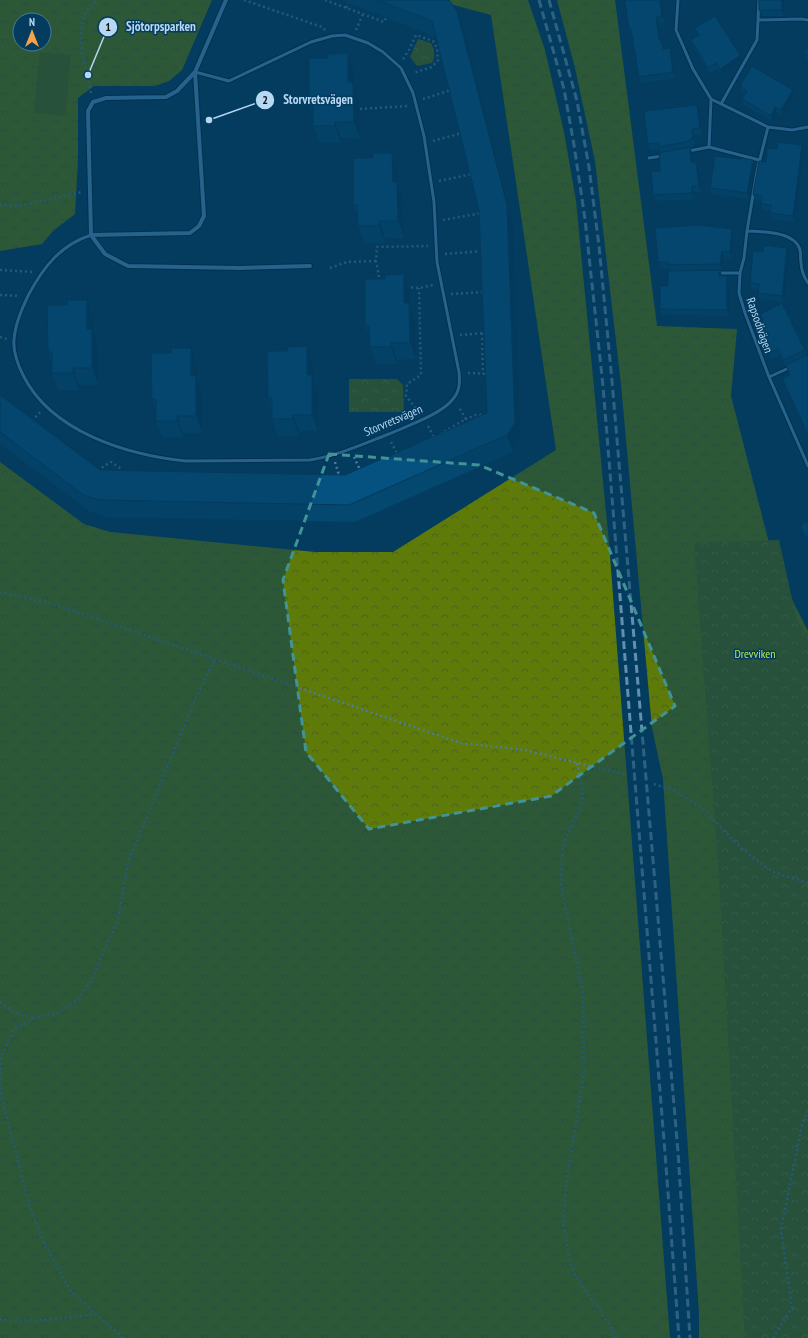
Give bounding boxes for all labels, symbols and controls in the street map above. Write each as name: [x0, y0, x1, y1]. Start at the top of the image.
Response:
north arrow: [12, 12, 52, 52]
callout: Sjötorpsparken: [98, 14, 204, 39]
text: N: [29, 15, 35, 29]
text: Sjötorpsparken: [126, 18, 196, 35]
text: 1: [105, 19, 111, 34]
callout: Storvretsvägen: [255, 87, 361, 112]
text: Storvretsvägen: [283, 91, 353, 108]
text: 2: [262, 92, 268, 107]
street label: Rapsodivägen: [744, 295, 776, 355]
street label: Storvretsvägen: [362, 401, 424, 439]
park label: Drevviken: [734, 646, 776, 661]

